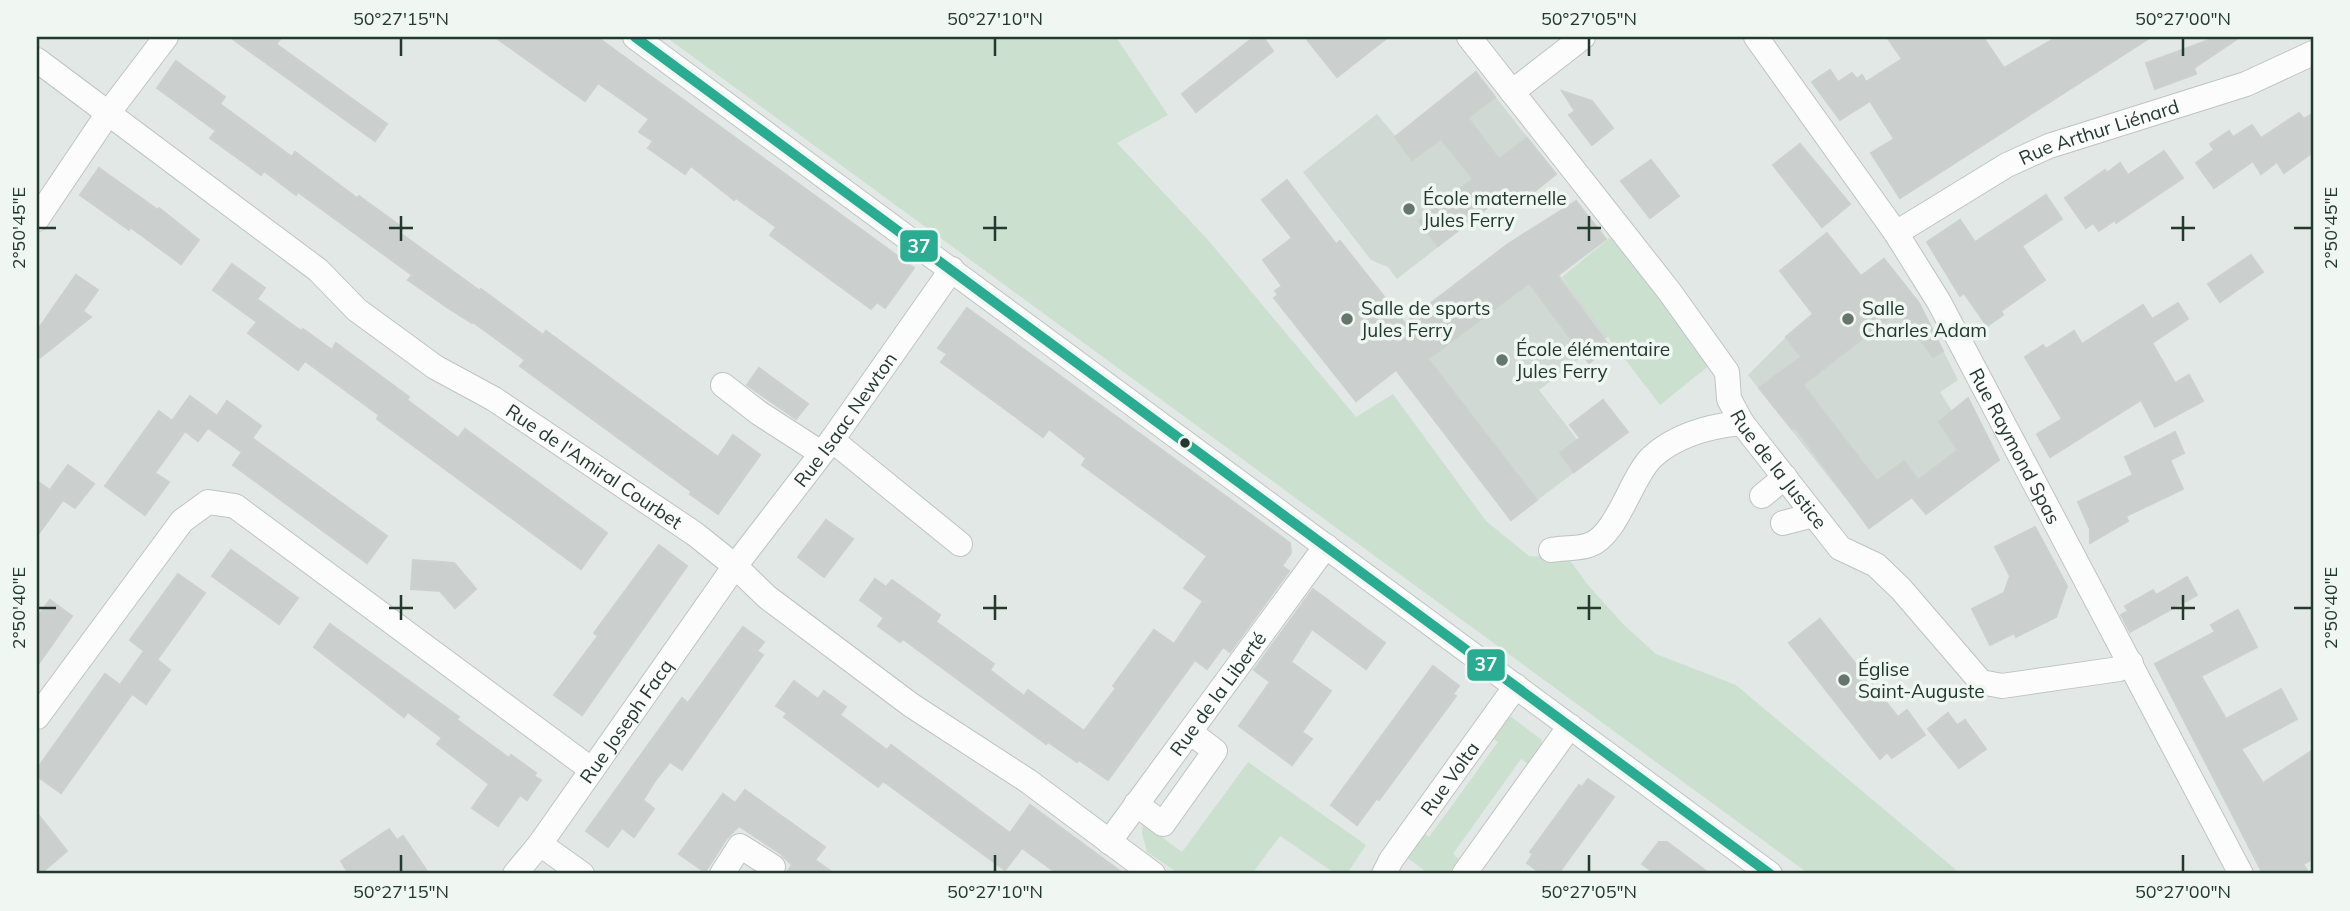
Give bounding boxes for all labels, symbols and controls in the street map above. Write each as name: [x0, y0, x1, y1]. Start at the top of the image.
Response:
text: 50°27'15"N: [353, 7, 449, 30]
text: 50°27'10"N: [947, 7, 1043, 30]
text: 50°27'05"N: [1541, 7, 1637, 30]
text: 50°27'00"N: [2135, 7, 2231, 30]
street label: Rue Arthur Liénard: [2015, 94, 2182, 170]
place label: École maternelle Jules Ferry: [1423, 186, 1567, 232]
text: 2°50'45"E: [7, 187, 30, 269]
text: 2°50'45"E: [2319, 187, 2342, 269]
marker: École maternelle Jules Ferry: [1401, 201, 1417, 217]
line badge: 37: [899, 229, 939, 263]
text: 37: [908, 234, 930, 258]
place label: Salle de sports Jules Ferry: [1361, 296, 1490, 342]
place label: Salle Charles Adam: [1862, 296, 1987, 342]
marker: Salle de sports Jules Ferry: [1339, 311, 1355, 327]
marker: Salle Charles Adam: [1840, 311, 1856, 327]
place label: École élémentaire Jules Ferry: [1516, 337, 1670, 383]
street label: Rue Isaac Newton: [788, 347, 902, 492]
marker: École élémentaire Jules Ferry: [1494, 352, 1510, 368]
street label: Rue Raymond Spas: [1964, 364, 2066, 528]
street label: Rue de l'Amiral Courbet: [501, 398, 687, 534]
street label: Rue de la Justice: [1725, 405, 1832, 533]
unlabelled marker: [1178, 436, 1192, 450]
text: 2°50'40"E: [7, 567, 30, 649]
text: 2°50'40"E: [2319, 567, 2342, 649]
street label: Rue de la Liberté: [1164, 627, 1271, 760]
line badge: 37: [1466, 648, 1506, 682]
text: 37: [1475, 652, 1497, 676]
street label: Rue Joseph Facq: [574, 655, 678, 788]
place label: Église Saint-Auguste: [1858, 657, 1985, 703]
marker: Église Saint-Auguste: [1836, 672, 1852, 688]
street label: Rue Volta: [1415, 737, 1484, 820]
text: 50°27'15"N: [353, 880, 449, 903]
text: 50°27'10"N: [947, 880, 1043, 903]
text: 50°27'05"N: [1541, 880, 1637, 903]
text: 50°27'00"N: [2135, 880, 2231, 903]

